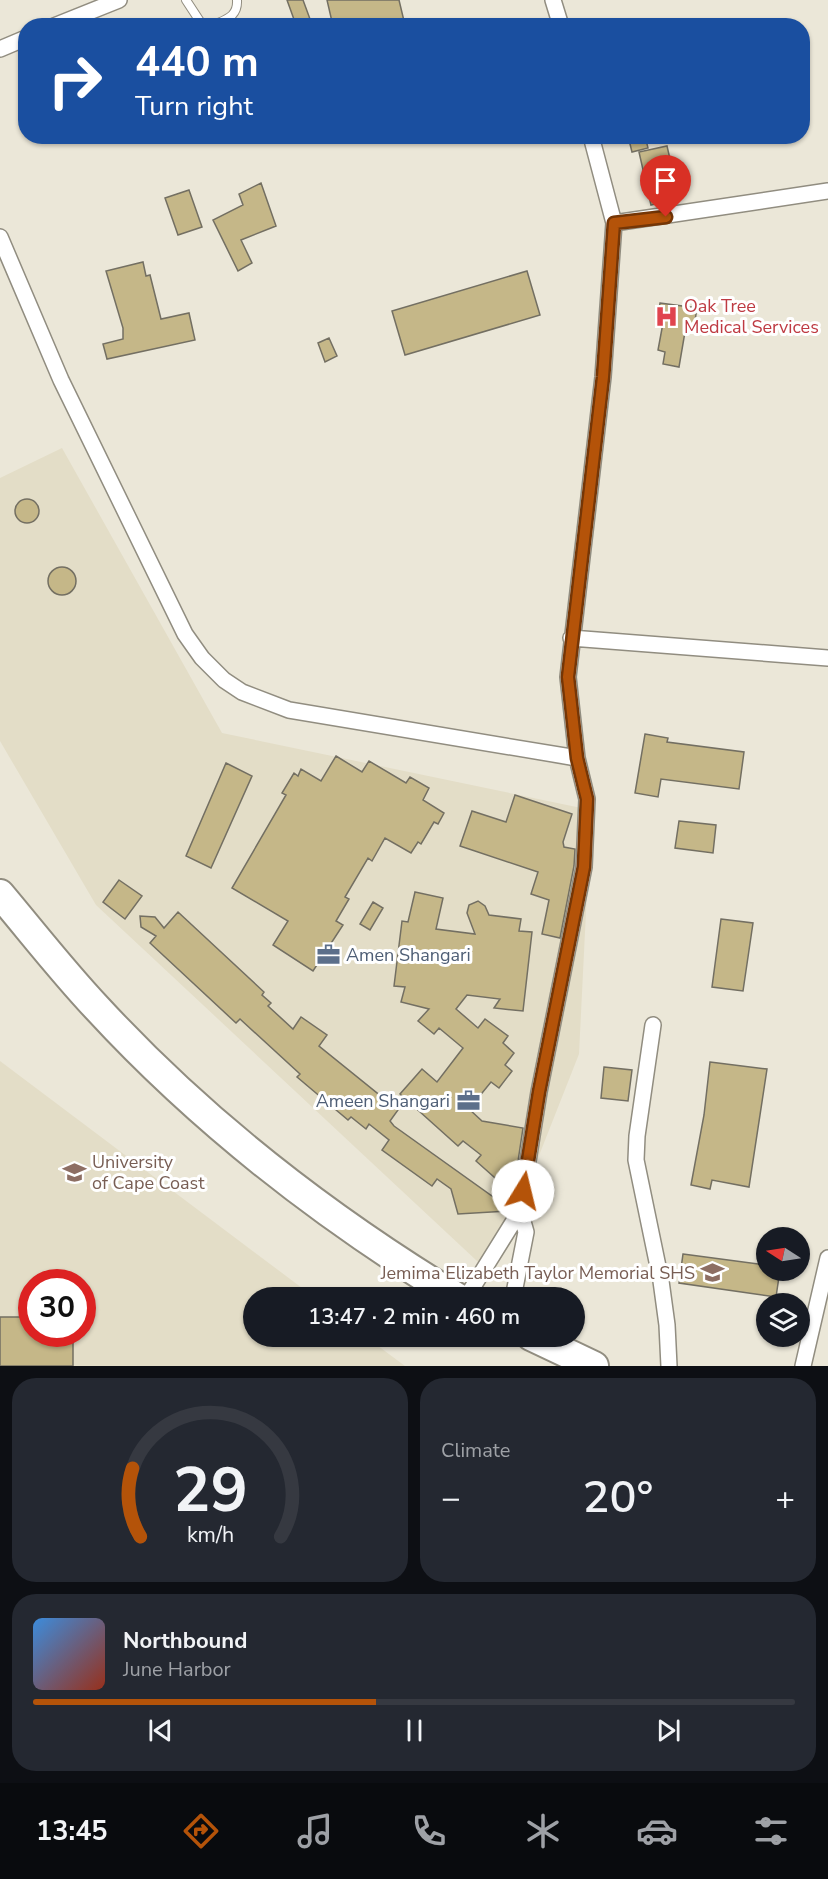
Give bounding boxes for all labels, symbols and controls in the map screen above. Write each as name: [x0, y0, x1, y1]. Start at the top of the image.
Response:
text: 440 m: [135, 34, 259, 91]
icon: right: [36, 42, 114, 120]
text: Turn right: [135, 88, 253, 125]
pin: [640, 155, 691, 217]
icon: arrive: [649, 164, 682, 197]
place label: Oak Tree Medical Services: [684, 294, 819, 339]
hospital icon: Oak Tree Medical Services: [653, 303, 679, 329]
office icon: Amen Shangari: [315, 942, 341, 968]
place label: Amen Shangari: [346, 943, 471, 967]
office icon: Ameen Shangari: [455, 1088, 481, 1114]
place label: Ameen Shangari: [316, 1089, 450, 1113]
place label: University of Cape Coast: [92, 1150, 205, 1195]
school or university icon: University of Cape Coast: [61, 1159, 87, 1185]
position arrow: [491, 1159, 555, 1223]
north arrow: [756, 1227, 810, 1281]
map controls: [756, 1227, 810, 1347]
school or university icon: Jemima Elizabeth Taylor Memorial SHS: [700, 1260, 726, 1286]
place label: Jemima Elizabeth Taylor Memorial SHS: [380, 1261, 695, 1285]
speed limit sign: 30: [18, 1269, 96, 1347]
button: layers: [756, 1293, 810, 1347]
text: 13:47 · 2 min · 460 m: [308, 1302, 520, 1332]
text: Climate: [441, 1437, 510, 1464]
text: 29: [173, 1448, 247, 1533]
text: 20°: [583, 1467, 653, 1528]
text: −: [441, 1476, 461, 1521]
text: +: [775, 1476, 795, 1521]
text: km/h: [186, 1520, 234, 1550]
text: Northbound: [123, 1626, 247, 1656]
text: June Harbor: [123, 1656, 231, 1683]
icon: previous: [144, 1714, 177, 1747]
icon: pause: [398, 1714, 431, 1747]
icon: next: [652, 1714, 685, 1747]
icon: directions: [180, 1810, 222, 1852]
icon: music: [294, 1810, 336, 1852]
icon: phone: [408, 1810, 450, 1852]
icon: climate: [522, 1810, 564, 1852]
icon: car: [636, 1810, 678, 1852]
icon: filters: [750, 1810, 792, 1852]
text: 13:45: [36, 1813, 108, 1850]

